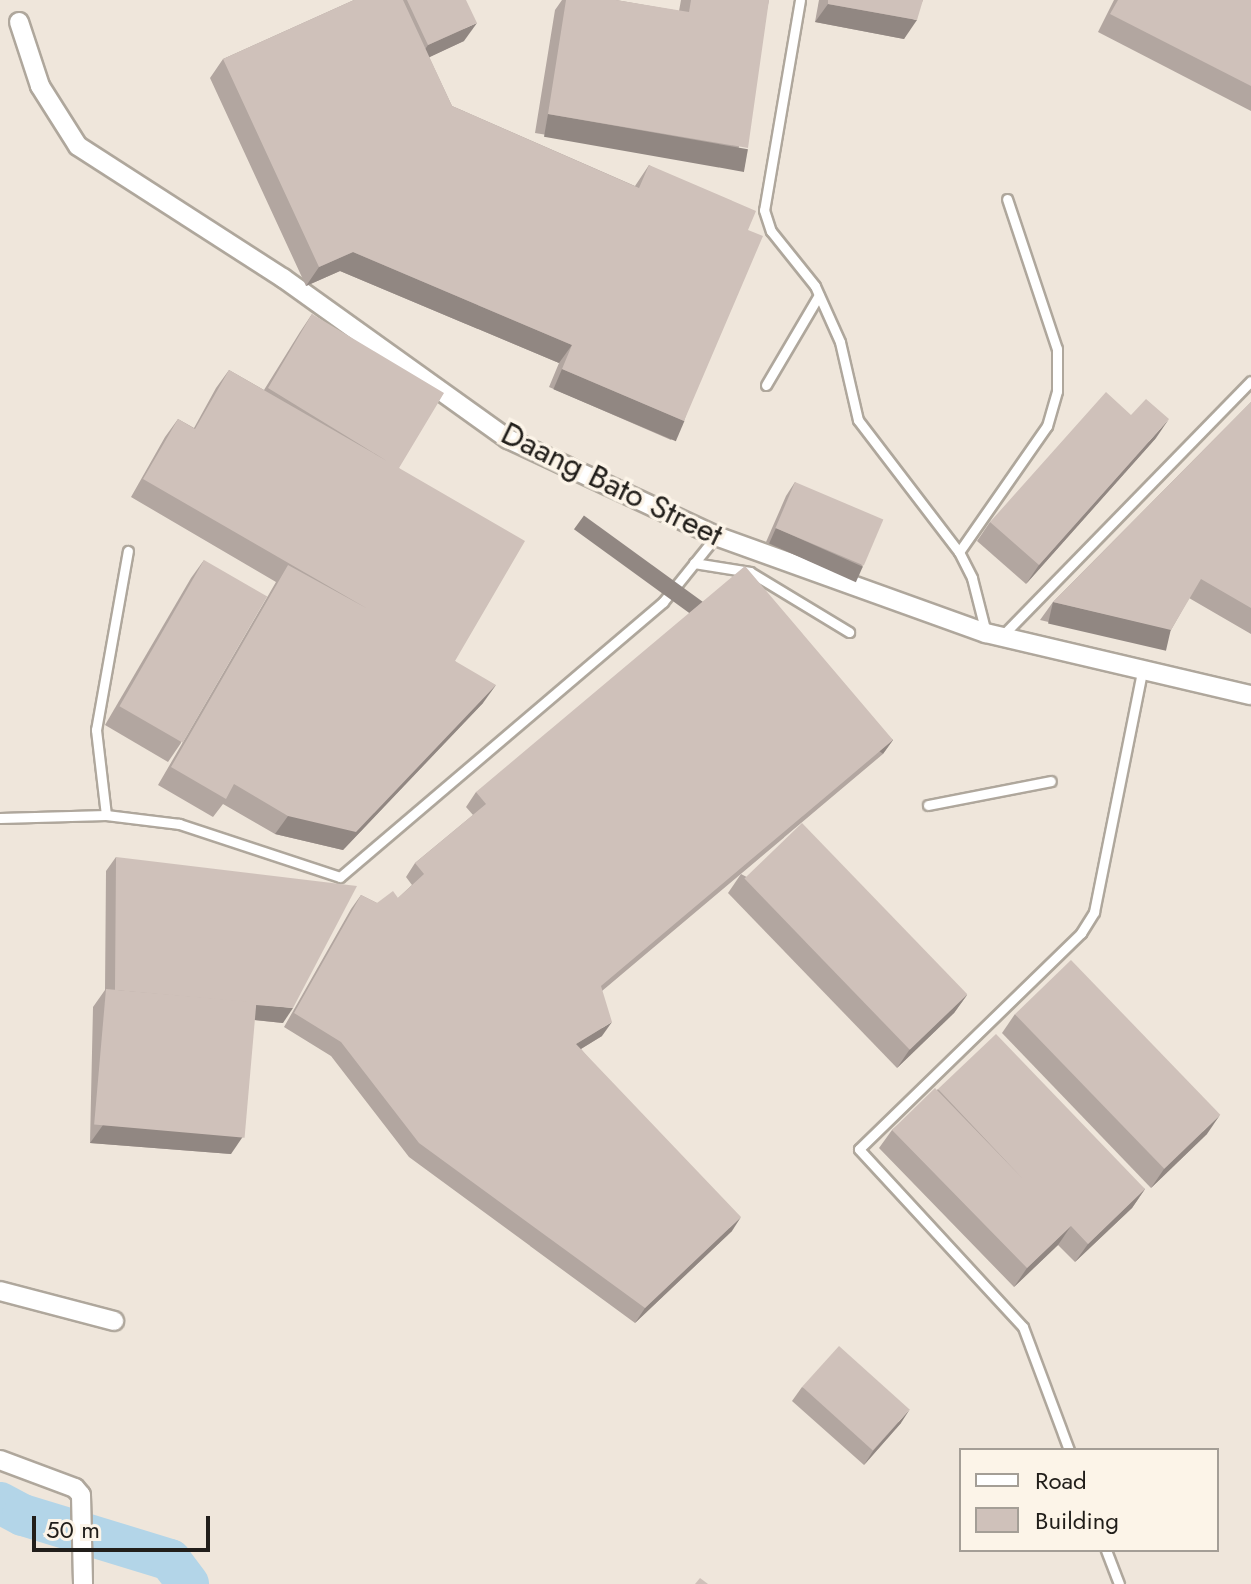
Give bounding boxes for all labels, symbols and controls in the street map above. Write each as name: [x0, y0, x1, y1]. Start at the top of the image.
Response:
street label: Daang Bato Street: [495, 414, 729, 554]
legend: [959, 1448, 1219, 1552]
text: Road: [1035, 1463, 1087, 1498]
scale bar: [36, 1500, 214, 1550]
text: Building: [1035, 1503, 1119, 1538]
text: 50 m: [46, 1512, 100, 1547]

